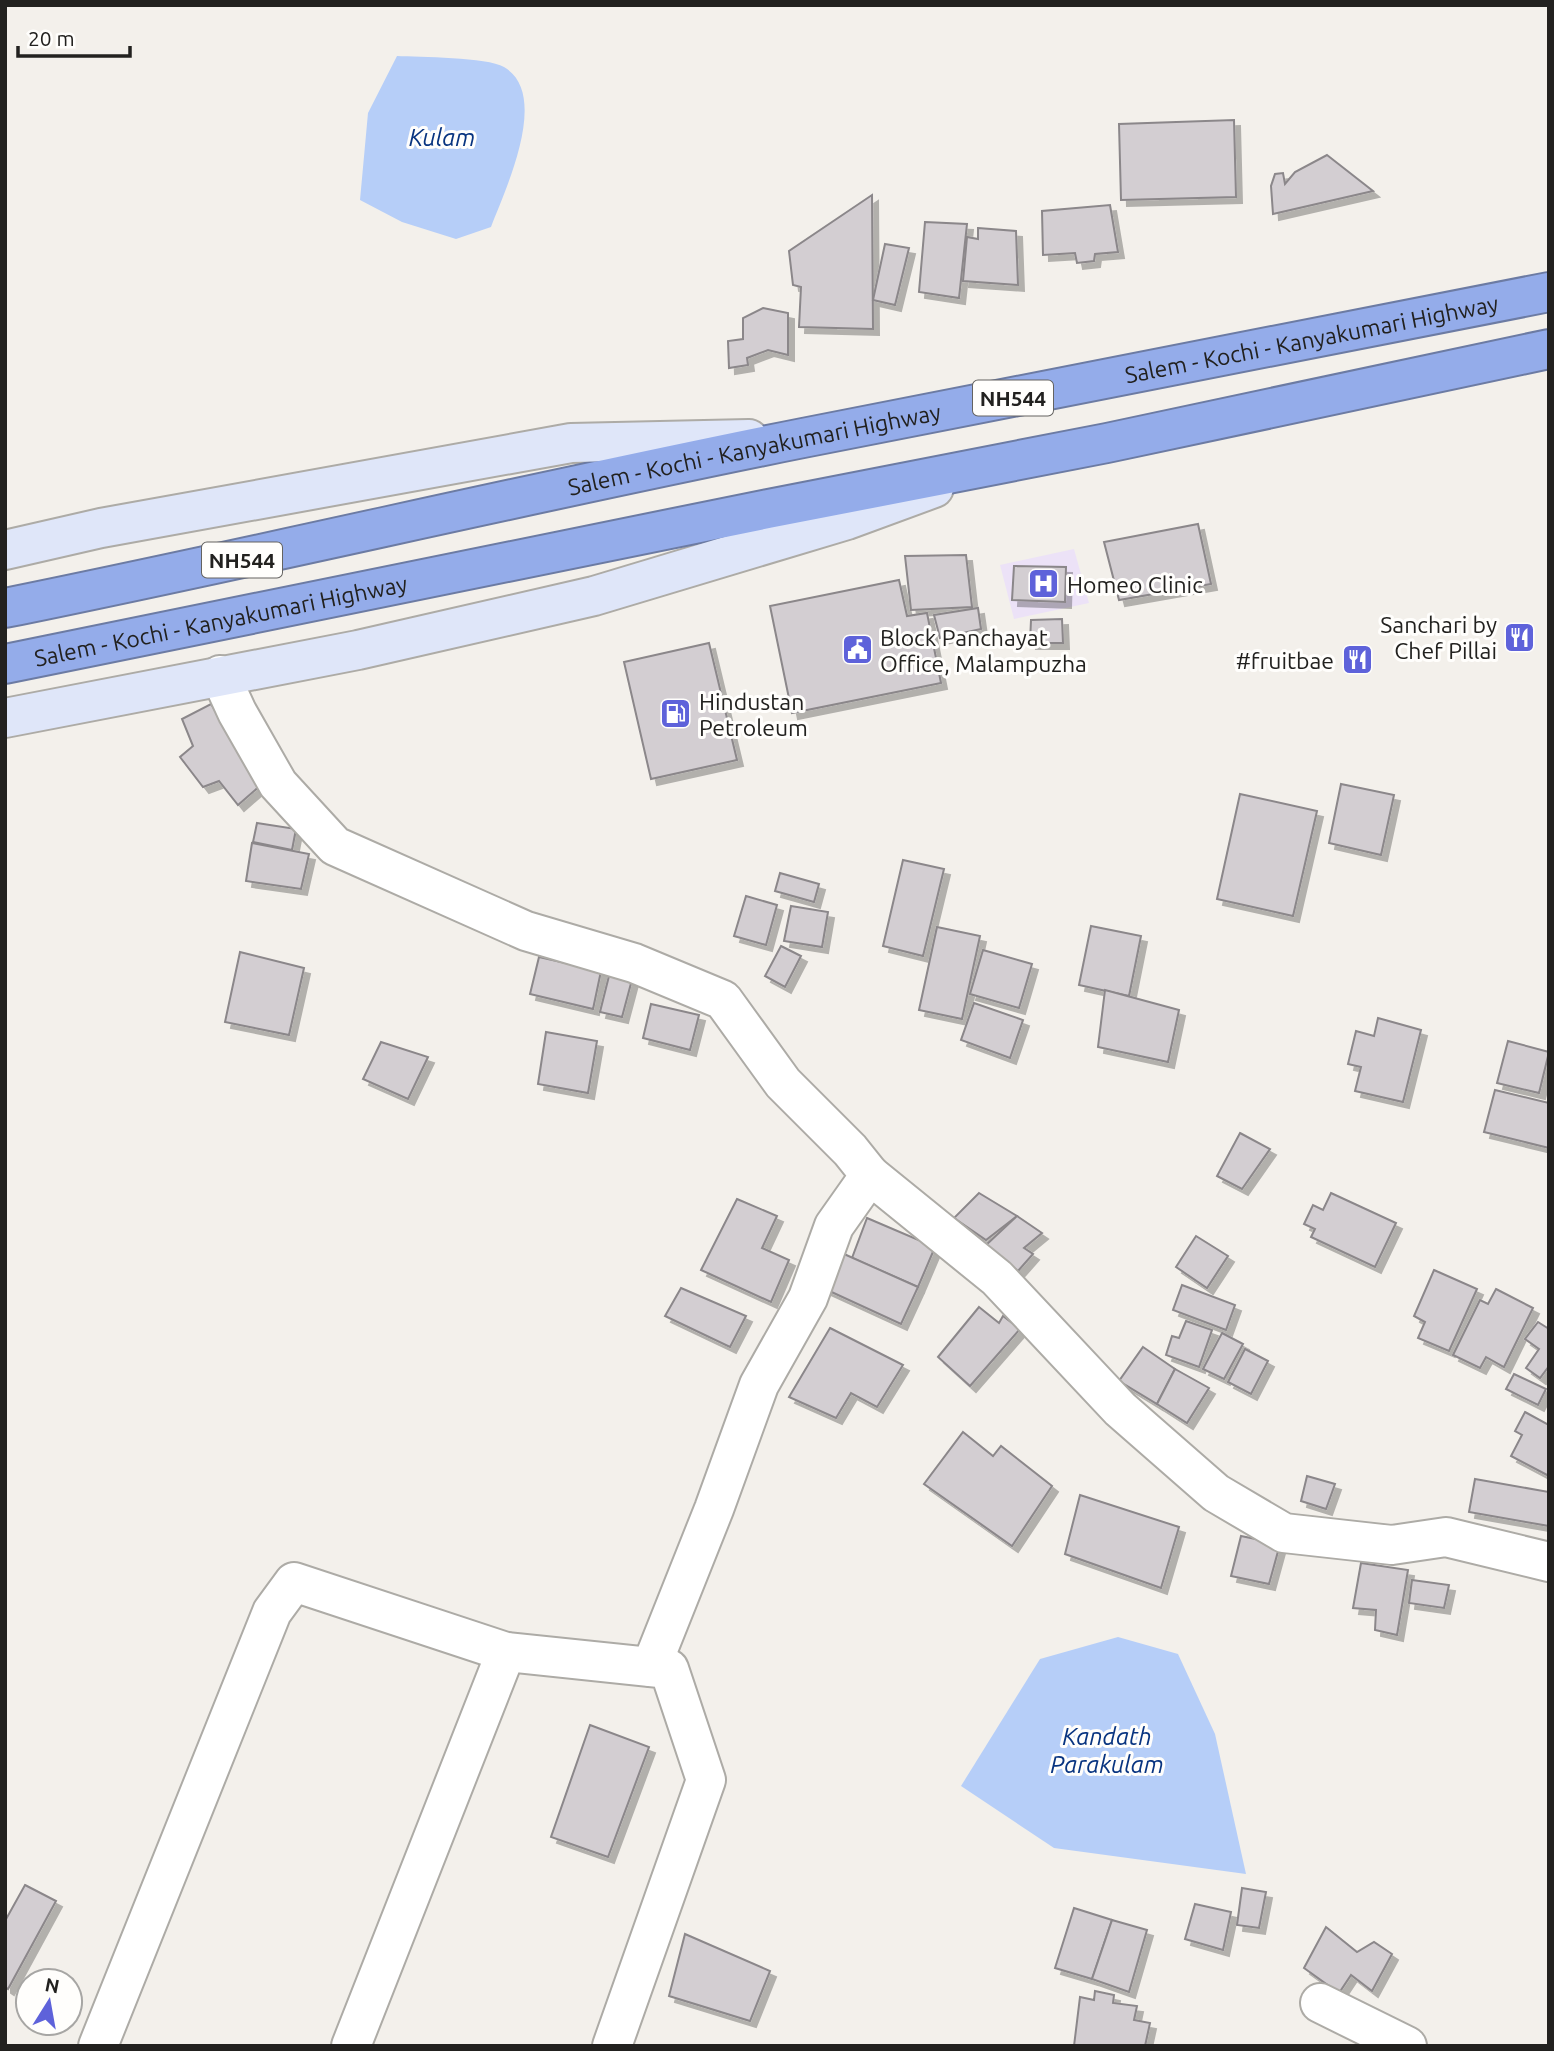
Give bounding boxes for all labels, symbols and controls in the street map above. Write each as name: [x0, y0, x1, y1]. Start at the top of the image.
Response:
scale bar: [18, 14, 130, 58]
text: 20 m: [28, 26, 75, 50]
water label: Kulam: [409, 124, 475, 151]
street label: Salem - Kochi - Kanyakumari Highway: [1123, 290, 1500, 387]
road number: NH544: [973, 380, 1053, 416]
street label: Salem - Kochi - Kanyakumari Highway: [565, 398, 943, 499]
road number: NH544: [202, 542, 282, 578]
hospital icon: Homeo Clinic: [1027, 567, 1061, 601]
street label: Salem - Kochi - Kanyakumari Highway: [32, 570, 409, 670]
place label: Homeo Clinic: [1067, 572, 1203, 597]
place label: Sanchari by Chef Pillai: [1380, 612, 1497, 663]
restaurant icon: Sanchari by Chef Pillai: [1503, 620, 1537, 654]
place label: Block Panchayat Office, Malampuzha: [880, 625, 1087, 676]
public building icon: Block Panchayat Office, Malampuzha: [840, 633, 874, 667]
restaurant icon: #fruitbae: [1340, 643, 1374, 677]
place label: #fruitbae: [1236, 648, 1334, 673]
place label: Hindustan Petroleum: [699, 689, 808, 740]
fuel station icon: Hindustan Petroleum: [659, 697, 693, 731]
water label: Kandath Parakulam: [1050, 1723, 1164, 1778]
north arrow: [14, 1967, 84, 2037]
text: N: [43, 1973, 61, 1997]

